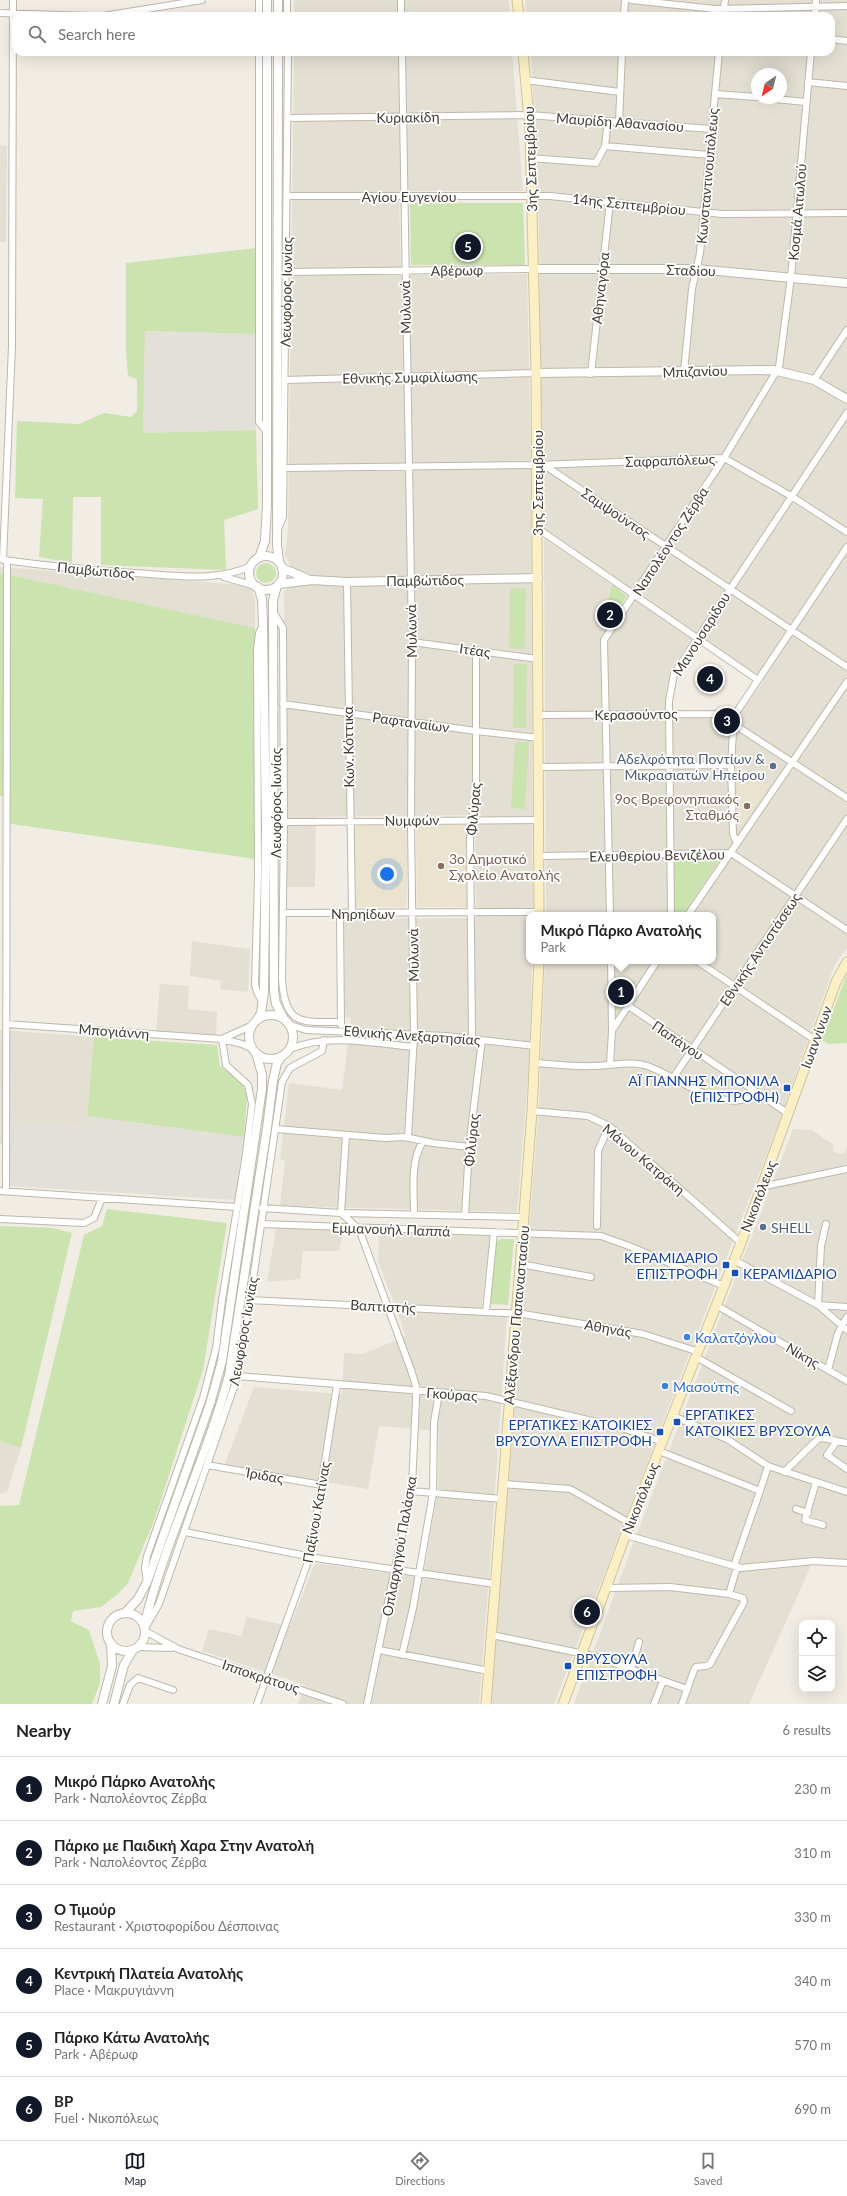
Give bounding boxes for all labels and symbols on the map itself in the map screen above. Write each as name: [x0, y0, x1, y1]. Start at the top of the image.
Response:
north arrow: [751, 68, 787, 104]
street label: 3ης Σεπτεμβρίου: [520, 106, 540, 212]
street label: Κωνσταντινουπόλεως: [693, 107, 721, 245]
street label: Κυριακίδη: [376, 108, 440, 126]
street label: Μαυρίδη Αθανασίου: [556, 109, 684, 135]
street label: Κοσμά Αιτωλού: [784, 163, 810, 261]
street label: Αγίου Ευγενίου: [361, 188, 457, 205]
street label: 14ης Σεπτεμβρίου: [571, 190, 687, 218]
pin: 5: [455, 232, 481, 262]
street label: Λεωφόρος Ιωνίας: [277, 236, 295, 347]
street label: Αθηναγόρα: [588, 250, 612, 325]
street label: Αβέρωφ: [431, 261, 483, 279]
street label: Σταδίου: [666, 261, 716, 279]
street label: Μυλωνά: [396, 279, 414, 334]
street label: Μπιζανίου: [662, 361, 728, 381]
street label: Εθνικής Συμφιλίωσης: [342, 367, 478, 387]
street label: 3ης Σεπτεμβρίου: [529, 430, 546, 536]
street label: Σαφραπόλεως: [625, 450, 716, 470]
street label: Ναπολέοντος Ζέρβα: [628, 483, 712, 599]
street label: Σαμψούντος: [578, 484, 654, 542]
street label: Παμβώτιδος: [56, 558, 136, 582]
street label: Παμβώτιδος: [386, 571, 465, 589]
street label: Μανουσαρίδου: [669, 589, 733, 679]
pin: 2: [597, 600, 623, 630]
street label: Μυλωνά: [402, 603, 420, 658]
street label: Ιτέας: [458, 639, 492, 661]
pin: 4: [697, 664, 723, 694]
street label: Κερασούντος: [594, 705, 678, 723]
street label: Κων. Κόττικα: [339, 706, 357, 788]
pin: 3: [714, 706, 740, 736]
street label: Ραφταναίων: [371, 708, 451, 736]
street label: Λεωφόρος Ιωνίας: [267, 747, 284, 858]
place label: Αδελφότητα Ποντίων & Μικρασιατών Ηπείρου: [617, 750, 765, 783]
marker: Αδελφότητα Ποντίων & Μικρασιατών Ηπείρου: [768, 761, 778, 771]
street label: Φιλύρας: [462, 781, 484, 836]
place label: 9ος Βρεφονηπιακός Σταθμός: [615, 790, 740, 823]
marker: 9ος Βρεφονηπιακός Σταθμός: [742, 801, 752, 811]
street label: Νυμφών: [385, 811, 439, 829]
street label: Ελευθερίου Βενιζέλου: [589, 845, 725, 865]
place label: 3ο Δημοτικό Σχολείο Ανατολής: [449, 850, 561, 883]
marker: 3ο Δημοτικό Σχολείο Ανατολής: [436, 861, 446, 871]
your location: [377, 864, 397, 884]
street label: Εθνικής Αντιστάσεως: [716, 889, 804, 1009]
street label: Νηρηίδων: [331, 905, 395, 922]
street label: Μυλωνά: [404, 927, 422, 982]
pin: 1: [608, 977, 634, 1007]
street label: Ιωαννίνων: [797, 1003, 835, 1071]
street label: Παπάγου: [649, 1017, 707, 1063]
street label: Μπογιάννη: [78, 1020, 150, 1042]
street label: Εθνικής Ανεξαρτησίας: [343, 1022, 481, 1048]
place label: ΑΪ ΓΙΑΝΝΗΣ ΜΠΟΝΙΛΑ (ΕΠΙΣΤΡΟΦΗ): [628, 1072, 780, 1105]
marker: ΑΪ ΓΙΑΝΝΗΣ ΜΠΟΝΙΛΑ (ΕΠΙΣΤΡΟΦΗ): [782, 1083, 792, 1093]
street label: Φιλύρας: [460, 1112, 482, 1167]
street label: Μάνου Κατράκη: [599, 1120, 689, 1198]
street label: Νικοπόλεως: [736, 1157, 780, 1234]
street label: Εμμανουήλ Παππά: [331, 1218, 451, 1240]
place label: SHELL: [771, 1219, 812, 1236]
marker: SHELL: [758, 1222, 768, 1232]
street label: Αλέξανδρου Παπαναστασίου: [500, 1225, 532, 1405]
place label: ΚΕΡΑΜΙΔΑΡΙΟ ΕΠΙΣΤΡΟΦΗ: [624, 1249, 718, 1282]
marker: ΚΕΡΑΜΙΔΑΡΙΟ ΕΠΙΣΤΡΟΦΗ: [721, 1260, 731, 1270]
place label: ΚΕΡΑΜΙΔΑΡΙΟ: [743, 1265, 837, 1282]
marker: ΚΕΡΑΜΙΔΑΡΙΟ: [730, 1268, 740, 1278]
street label: Λεωφόρος Ιωνίας: [225, 1275, 261, 1387]
street label: Βαπτιστής: [350, 1296, 417, 1316]
street label: Αθηνάς: [583, 1316, 633, 1341]
place label: Καλατζόγλου: [695, 1329, 777, 1346]
marker: Καλατζόγλου: [682, 1332, 692, 1342]
street label: Νίκης: [783, 1339, 823, 1372]
place label: Μασούτης: [673, 1378, 740, 1395]
marker: Μασούτης: [660, 1381, 670, 1391]
street label: Γκούρας: [426, 1384, 479, 1404]
place label: ΕΡΓΑΤΙΚΕΣ ΚΑΤΟΙΚΙΕΣ ΒΡΥΣΟΥΛΑ: [685, 1406, 831, 1439]
place label: ΕΡΓΑΤΙΚΕΣ ΚΑΤΟΙΚΙΕΣ ΒΡΥΣΟΥΛΑ ΕΠΙΣΤΡΟΦΗ: [495, 1416, 652, 1449]
marker: ΕΡΓΑΤΙΚΕΣ ΚΑΤΟΙΚΙΕΣ ΒΡΥΣΟΥΛΑ: [672, 1417, 682, 1427]
marker: ΕΡΓΑΤΙΚΕΣ ΚΑΤΟΙΚΙΕΣ ΒΡΥΣΟΥΛΑ ΕΠΙΣΤΡΟΦΗ: [655, 1427, 665, 1437]
street label: Παξίνου Κατίνας: [299, 1459, 333, 1564]
street label: Νικοπόλεως: [618, 1459, 662, 1536]
street label: Ίριδας: [243, 1463, 286, 1487]
street label: Οπλαρχηγού Παλάσκα: [378, 1474, 420, 1617]
pin: 6: [574, 1597, 600, 1627]
place label: ΒΡΥΣΟΥΛΑ ΕΠΙΣΤΡΟΦΗ: [576, 1650, 657, 1683]
street label: Ιπποκράτους: [220, 1655, 302, 1697]
marker: ΒΡΥΣΟΥΛΑ ΕΠΙΣΤΡΟΦΗ: [563, 1661, 573, 1671]

